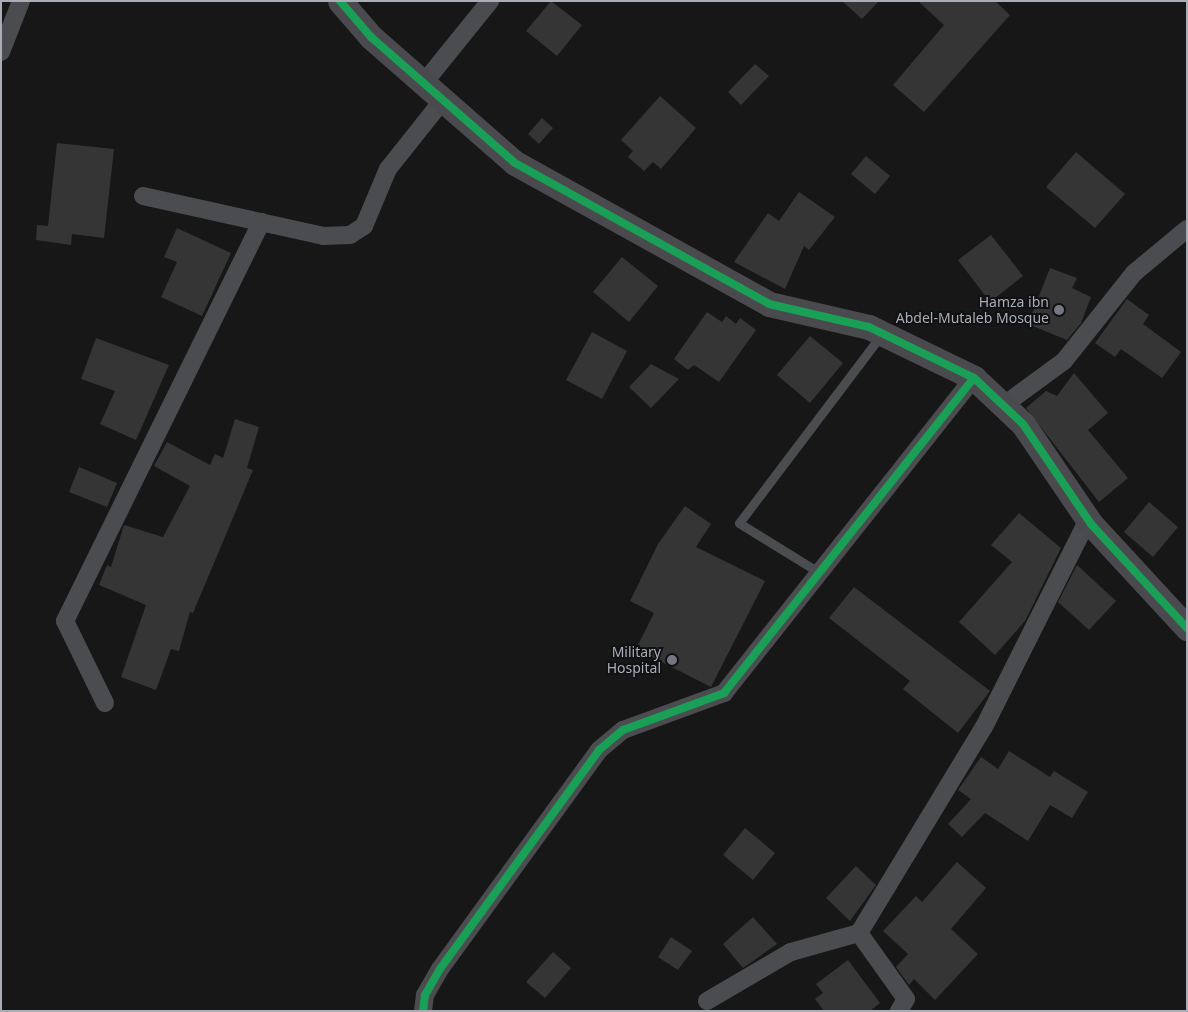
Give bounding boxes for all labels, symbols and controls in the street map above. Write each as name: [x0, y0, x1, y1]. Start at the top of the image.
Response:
place label: Hamza ibn Abdel-Mutaleb Mosque: [896, 294, 1049, 326]
marker: Hamza ibn Abdel-Mutaleb Mosque: [1053, 304, 1065, 316]
place label: Military Hospital: [607, 644, 661, 676]
marker: Military Hospital: [665, 653, 679, 667]

